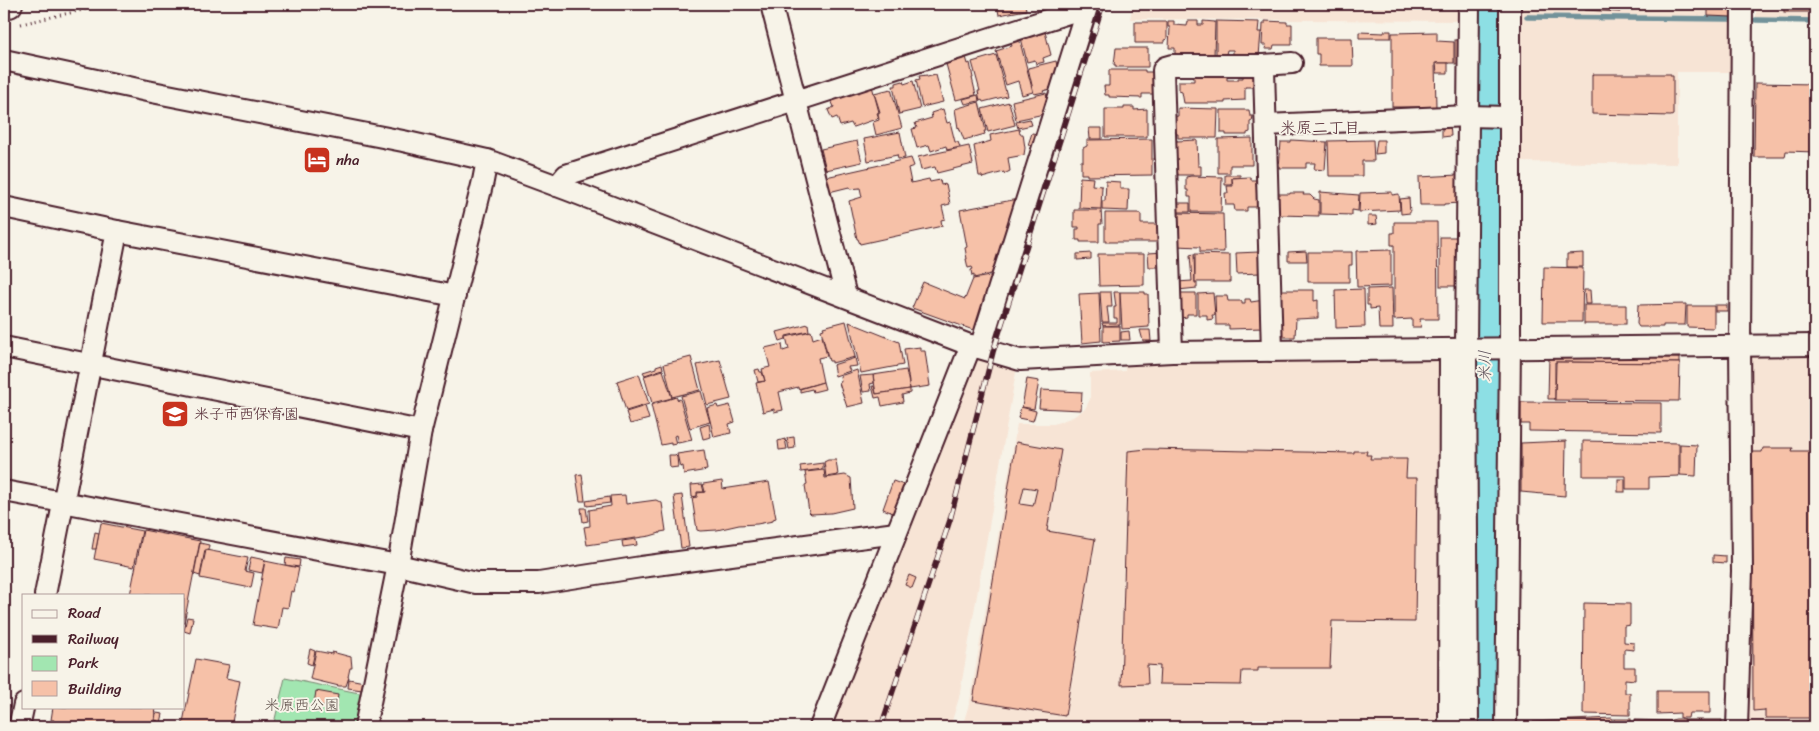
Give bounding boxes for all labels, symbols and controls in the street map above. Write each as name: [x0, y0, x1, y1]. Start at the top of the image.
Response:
district label: 米原二丁目: [1280, 113, 1360, 142]
hotel icon: nha: [302, 145, 332, 175]
place label: nha: [336, 147, 360, 173]
water label: 米川: [1470, 350, 1499, 382]
school or university icon: 米子市西保育園: [160, 399, 190, 429]
place label: 米子市西保育園: [194, 401, 299, 427]
legend: [22, 594, 185, 708]
text: Road: [68, 600, 101, 626]
text: Railway: [68, 626, 119, 652]
text: Park: [68, 650, 99, 676]
text: Building: [68, 676, 122, 702]
park label: 米原西公園: [264, 692, 340, 718]

